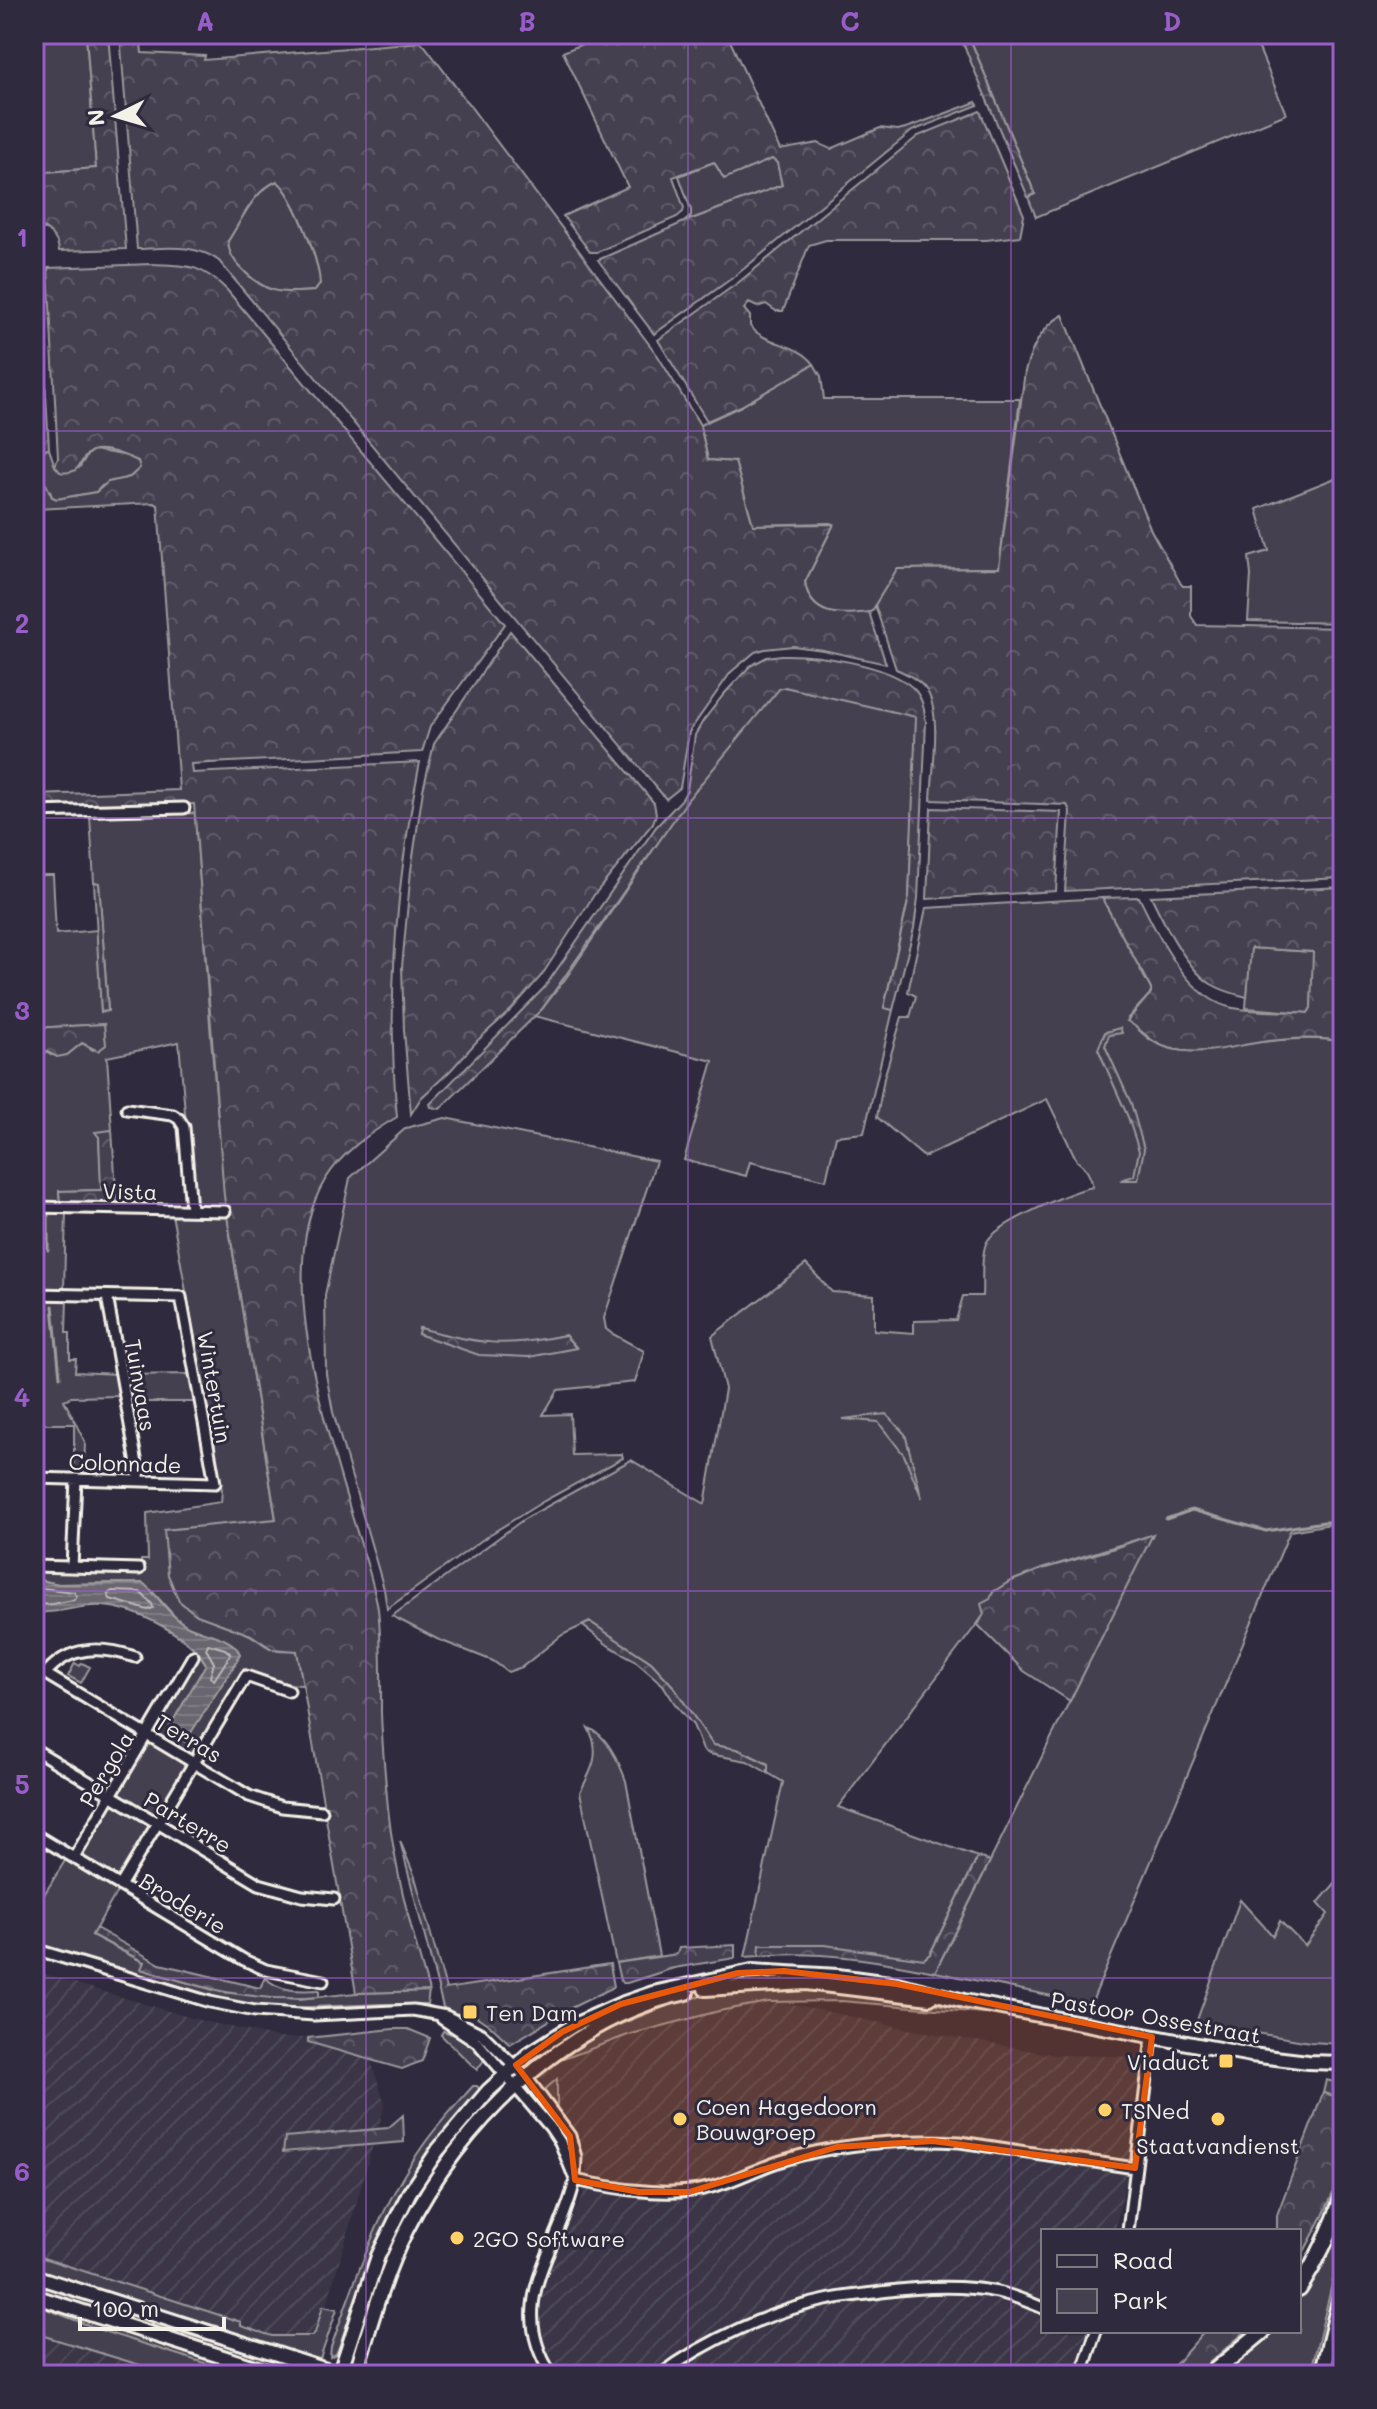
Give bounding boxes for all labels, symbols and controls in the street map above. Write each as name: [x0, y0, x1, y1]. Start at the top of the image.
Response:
text: A: [196, 4, 214, 38]
text: B: [518, 4, 536, 38]
text: C: [840, 4, 860, 38]
text: D: [1163, 4, 1181, 38]
north arrow: [76, 76, 156, 156]
text: N: [80, 108, 111, 127]
text: 1: [16, 220, 28, 254]
text: 2: [15, 606, 29, 640]
text: 3: [14, 993, 30, 1027]
street label: Vista: [102, 1176, 158, 1206]
street label: Wintertuin: [191, 1329, 239, 1445]
street label: Tuinvaas: [119, 1337, 163, 1433]
text: 4: [14, 1380, 30, 1414]
street label: Colonnade: [68, 1447, 182, 1479]
street label: Terras: [151, 1707, 227, 1769]
street label: Pergola: [72, 1726, 140, 1812]
text: 5: [14, 1767, 30, 1801]
street label: Parterre: [139, 1785, 237, 1859]
street label: Broderie: [134, 1866, 232, 1940]
street label: Pastoor Ossestraat: [1049, 1984, 1263, 2050]
place label: Ten Dam: [486, 1998, 577, 2027]
marker: Ten Dam: [461, 2003, 479, 2021]
place label: Viaduct: [1127, 2047, 1210, 2076]
marker: Viaduct: [1217, 2052, 1235, 2070]
place label: Coen Hagedoorn Bouwgroep: [696, 2092, 877, 2146]
place label: TSNed: [1121, 2096, 1189, 2125]
marker: TSNed: [1096, 2101, 1114, 2119]
marker: Coen Hagedoorn Bouwgroep: [671, 2110, 689, 2128]
marker: Staatvandienst: [1209, 2110, 1227, 2128]
place label: Staatvandienst: [1136, 2131, 1300, 2160]
text: 6: [14, 2154, 30, 2188]
place label: 2GO Software: [473, 2224, 625, 2253]
marker: 2GO Software: [448, 2229, 466, 2247]
legend: [1041, 2229, 1301, 2333]
text: Road: [1113, 2244, 1173, 2275]
scale bar: [80, 2281, 224, 2331]
text: Park: [1113, 2284, 1167, 2315]
text: 100 m: [92, 2292, 159, 2323]

